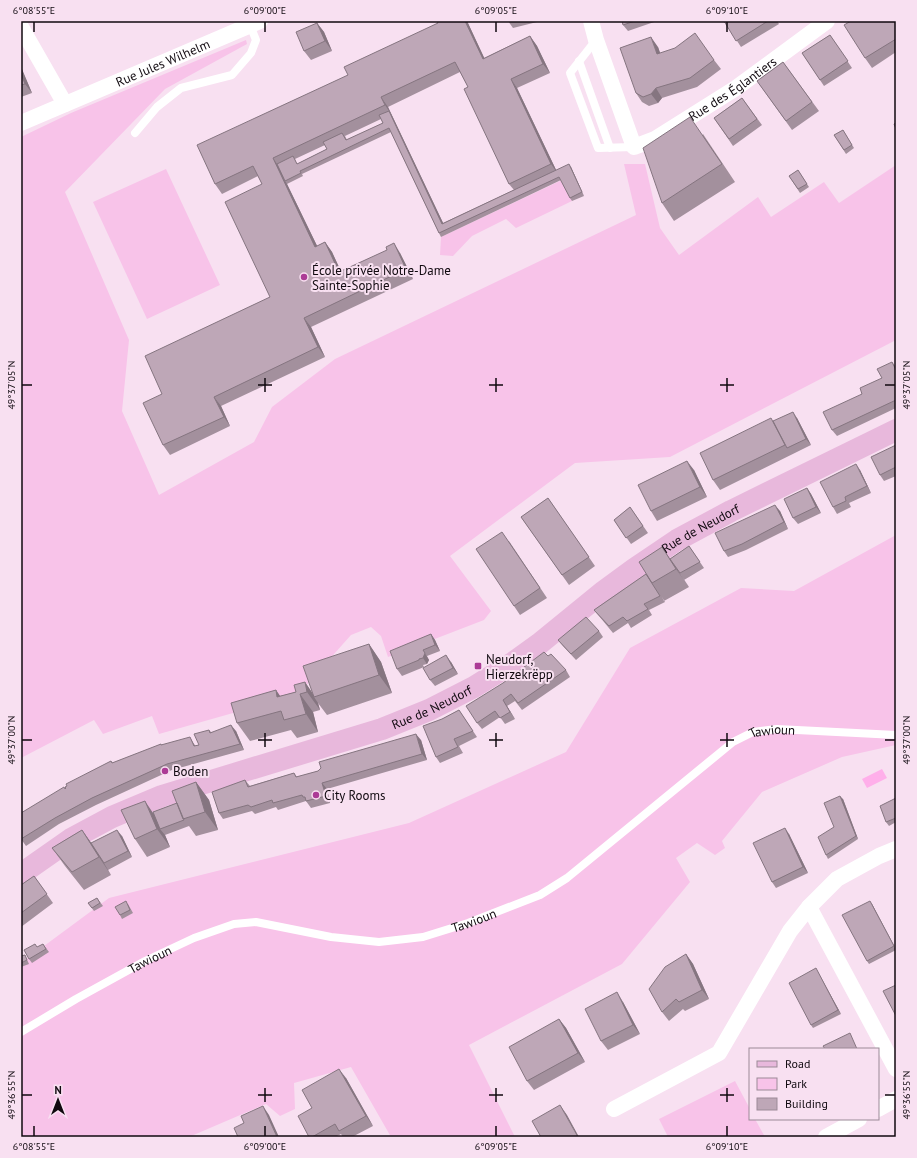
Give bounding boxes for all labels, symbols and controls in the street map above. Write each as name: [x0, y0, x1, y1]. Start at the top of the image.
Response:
text: 6°08'55"E: [13, 4, 55, 17]
text: 6°09'00"E: [244, 4, 286, 17]
text: 6°09'05"E: [475, 4, 517, 17]
text: 6°09'10"E: [706, 4, 748, 17]
street label: Rue Jules Wilhelm: [113, 35, 212, 90]
street label: Rue des Églantiers: [685, 53, 780, 124]
place label: École privée Notre-Dame Sainte-Sophie: [312, 262, 451, 294]
marker: École privée Notre-Dame Sainte-Sophie: [299, 272, 309, 282]
text: 49°37'05"N: [5, 360, 18, 410]
text: 49°37'05"N: [900, 360, 913, 410]
street label: Rue de Neudorf: [658, 499, 743, 557]
place label: Neudorf, Hierzekrëpp: [486, 651, 553, 683]
marker: Neudorf, Hierzekrëpp: [473, 661, 483, 671]
street label: Rue de Neudorf: [389, 681, 475, 733]
text: 49°37'00"N: [5, 715, 18, 765]
text: 49°37'00"N: [900, 715, 913, 765]
street label: Tawioun: [746, 720, 796, 741]
place label: Boden: [173, 763, 208, 780]
marker: Boden: [160, 766, 170, 776]
place label: City Rooms: [324, 787, 385, 804]
marker: City Rooms: [311, 790, 321, 800]
street label: Tawioun: [449, 904, 499, 936]
street label: Tawioun: [125, 941, 174, 977]
legend: [749, 1048, 879, 1120]
text: Road: [785, 1056, 810, 1071]
text: 49°36'55"N: [5, 1070, 18, 1120]
text: 49°36'55"N: [900, 1070, 913, 1120]
text: Park: [785, 1076, 807, 1091]
north arrow: [38, 1080, 78, 1120]
text: N: [54, 1083, 62, 1097]
text: Building: [785, 1096, 828, 1111]
text: 6°08'55"E: [13, 1140, 55, 1153]
text: 6°09'00"E: [244, 1140, 286, 1153]
text: 6°09'05"E: [475, 1140, 517, 1153]
text: 6°09'10"E: [706, 1140, 748, 1153]

